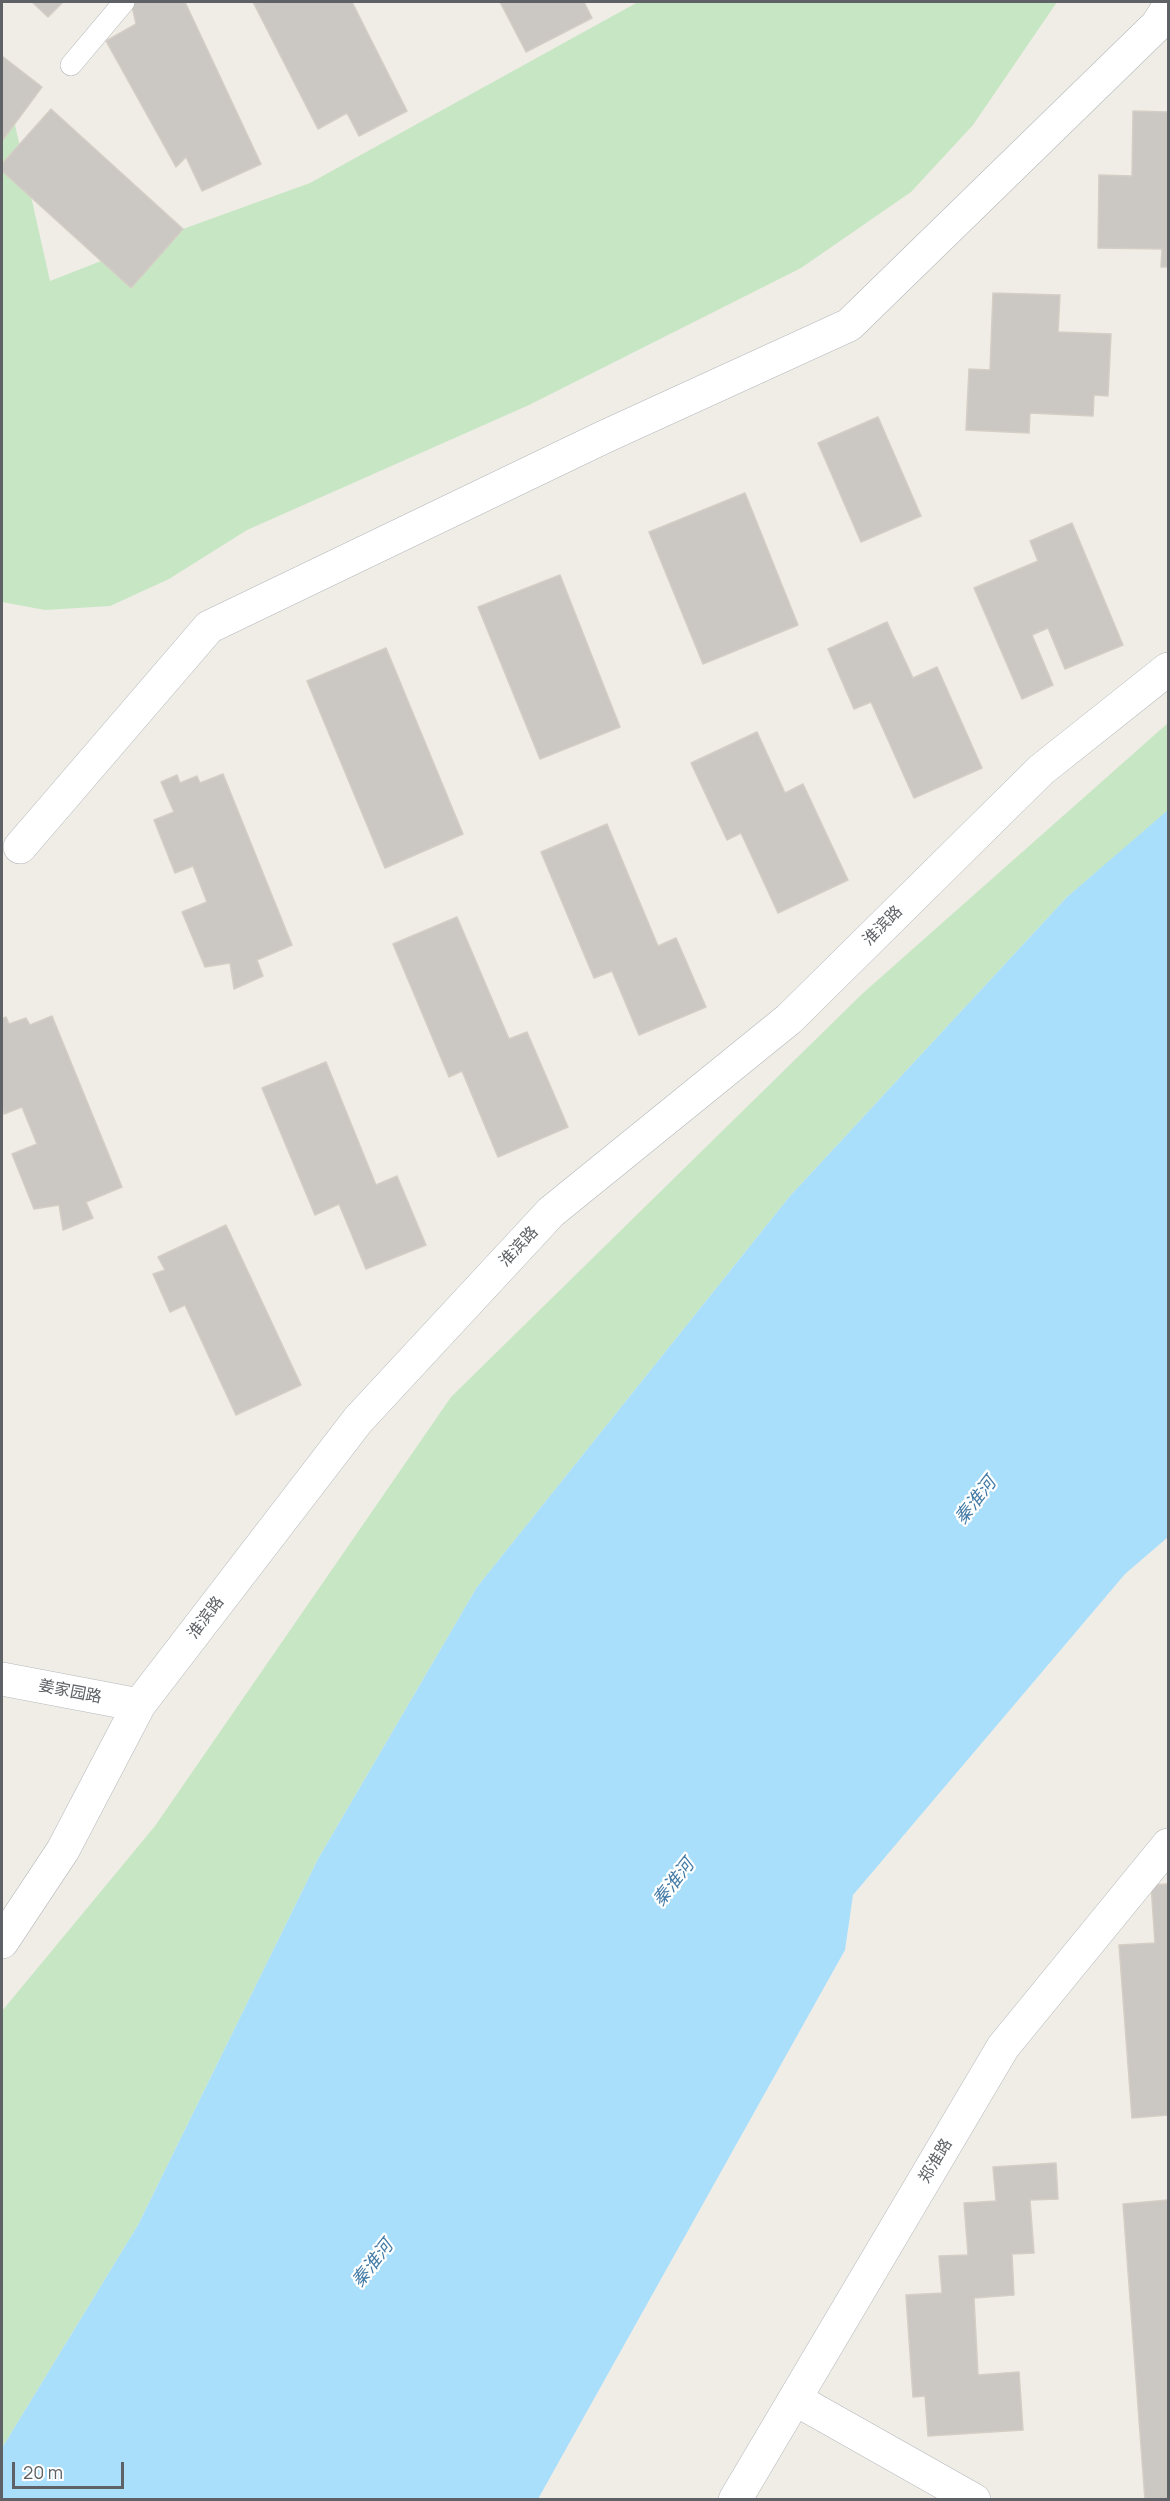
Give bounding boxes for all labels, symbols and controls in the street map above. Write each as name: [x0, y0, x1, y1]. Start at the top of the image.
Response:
street label: 淮滨路: [859, 902, 907, 950]
street label: 淮滨路: [496, 1223, 542, 1271]
water label: 秦淮河: [951, 1473, 1001, 1529]
street label: 淮滨路: [184, 1593, 228, 1643]
street label: 姜家园路: [37, 1676, 103, 1708]
water label: 秦淮河: [649, 1855, 699, 1911]
street label: 郑淮路: [915, 2135, 957, 2187]
water label: 秦淮河: [348, 2236, 398, 2292]
scale bar: [15, 2450, 128, 2488]
text: 20 m: [23, 2460, 63, 2484]

